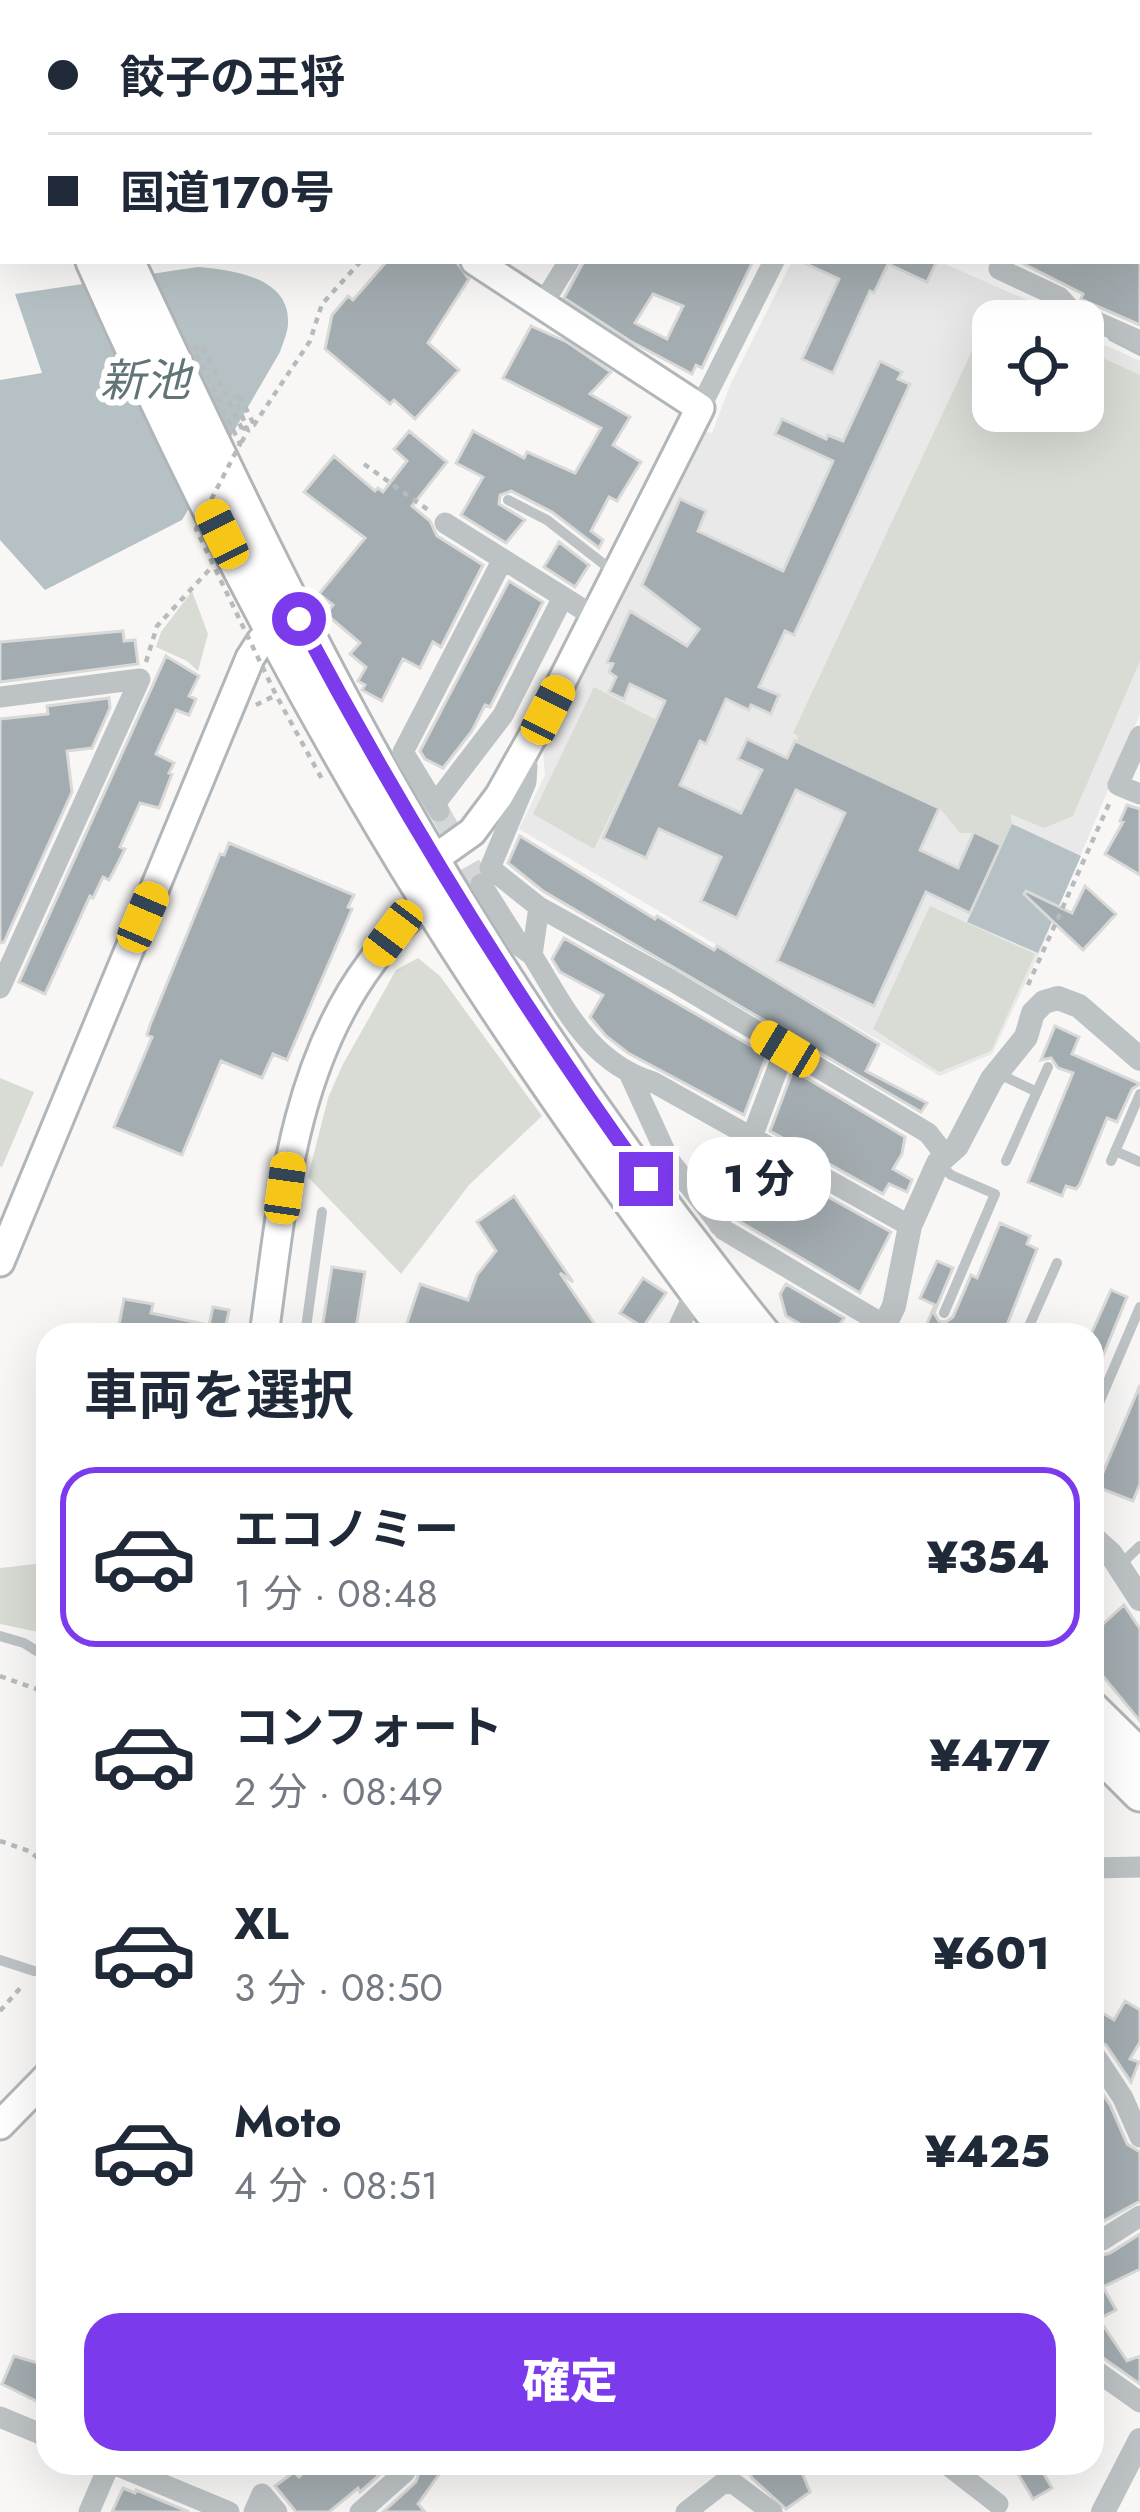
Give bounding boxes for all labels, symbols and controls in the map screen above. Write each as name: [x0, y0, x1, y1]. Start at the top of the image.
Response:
text: 餃子の王将: [120, 45, 345, 110]
text: 国道170号: [120, 160, 335, 225]
map controls: [972, 300, 1104, 432]
button: locate: [972, 300, 1104, 432]
water label: 新池: [100, 348, 194, 413]
car: [190, 494, 254, 574]
route start: [272, 592, 326, 646]
car: [516, 670, 580, 750]
car: [112, 877, 174, 957]
car: [357, 893, 429, 973]
car: [745, 1015, 825, 1083]
callout: 1 分: [688, 1137, 832, 1221]
car: [262, 1150, 308, 1226]
text: 1 分: [723, 1150, 795, 1207]
route end: [619, 1152, 673, 1206]
text: 車両を選択: [84, 1356, 354, 1434]
text: エコノミー: [234, 1497, 459, 1562]
icon: car: [90, 1503, 198, 1611]
text: ¥354: [927, 1525, 1050, 1590]
text: 1 分 · 08:48: [234, 1565, 438, 1622]
text: コンフォート: [234, 1695, 503, 1760]
icon: car: [90, 1701, 198, 1809]
text: ¥477: [929, 1723, 1050, 1788]
text: 2 分 · 08:49: [234, 1763, 444, 1820]
text: XL: [234, 1891, 289, 1956]
icon: car: [90, 1899, 198, 2007]
text: ¥601: [933, 1921, 1050, 1986]
text: 3 分 · 08:50: [234, 1959, 443, 2016]
text: Moto: [234, 2089, 342, 2154]
icon: car: [90, 2097, 198, 2205]
text: ¥425: [925, 2119, 1050, 2184]
text: 4 分 · 08:51: [234, 2157, 438, 2214]
button: 確定: [84, 2313, 1056, 2451]

